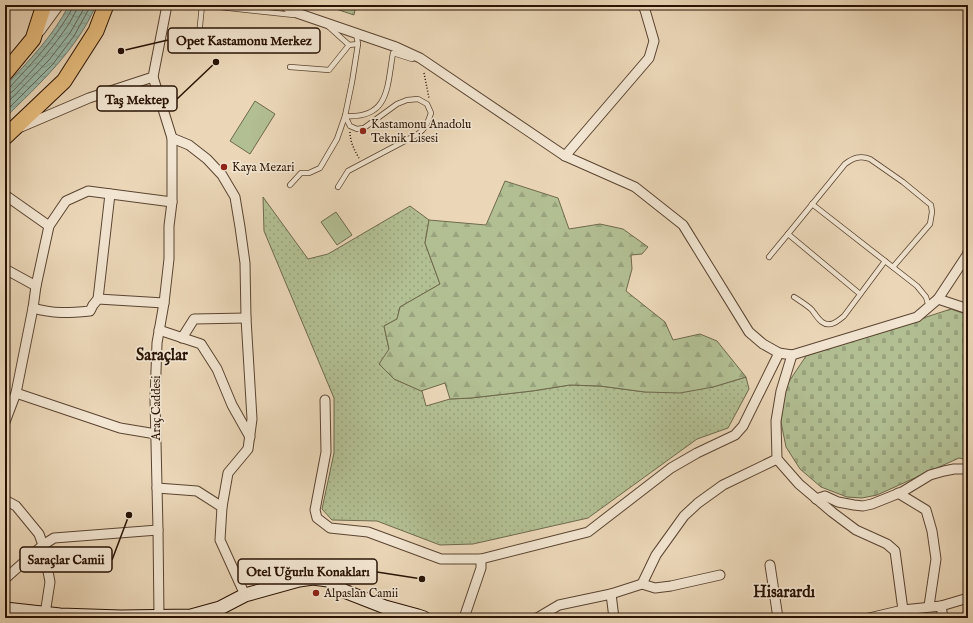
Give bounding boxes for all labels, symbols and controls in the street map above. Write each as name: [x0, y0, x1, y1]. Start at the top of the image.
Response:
callout: Opet Kastamonu Merkez: [168, 28, 320, 53]
text: Opet Kastamonu Merkez: [176, 33, 312, 50]
callout: Taş Mektep: [97, 86, 177, 111]
text: Taş Mektep: [104, 92, 169, 109]
place label: Kastamonu Anadolu Teknik Lisesi: [371, 117, 471, 146]
marker: Kastamonu Anadolu Teknik Lisesi: [358, 126, 368, 136]
place label: Kaya Mezari: [232, 160, 294, 175]
marker: Kaya Mezari: [219, 162, 229, 172]
district label: Saraçlar: [136, 346, 188, 366]
street label: Araç Caddesi: [149, 376, 164, 441]
callout: Saraçlar Camii: [20, 547, 112, 572]
text: Saraçlar Camii: [28, 552, 105, 569]
callout: Otel Uğurlu Konakları: [238, 559, 377, 584]
text: Otel Uğurlu Konakları: [246, 564, 370, 581]
district label: Hisarardı: [753, 583, 816, 603]
place label: Alpaslan Camii: [323, 586, 398, 602]
marker: Alpaslan Camii: [311, 588, 321, 598]

